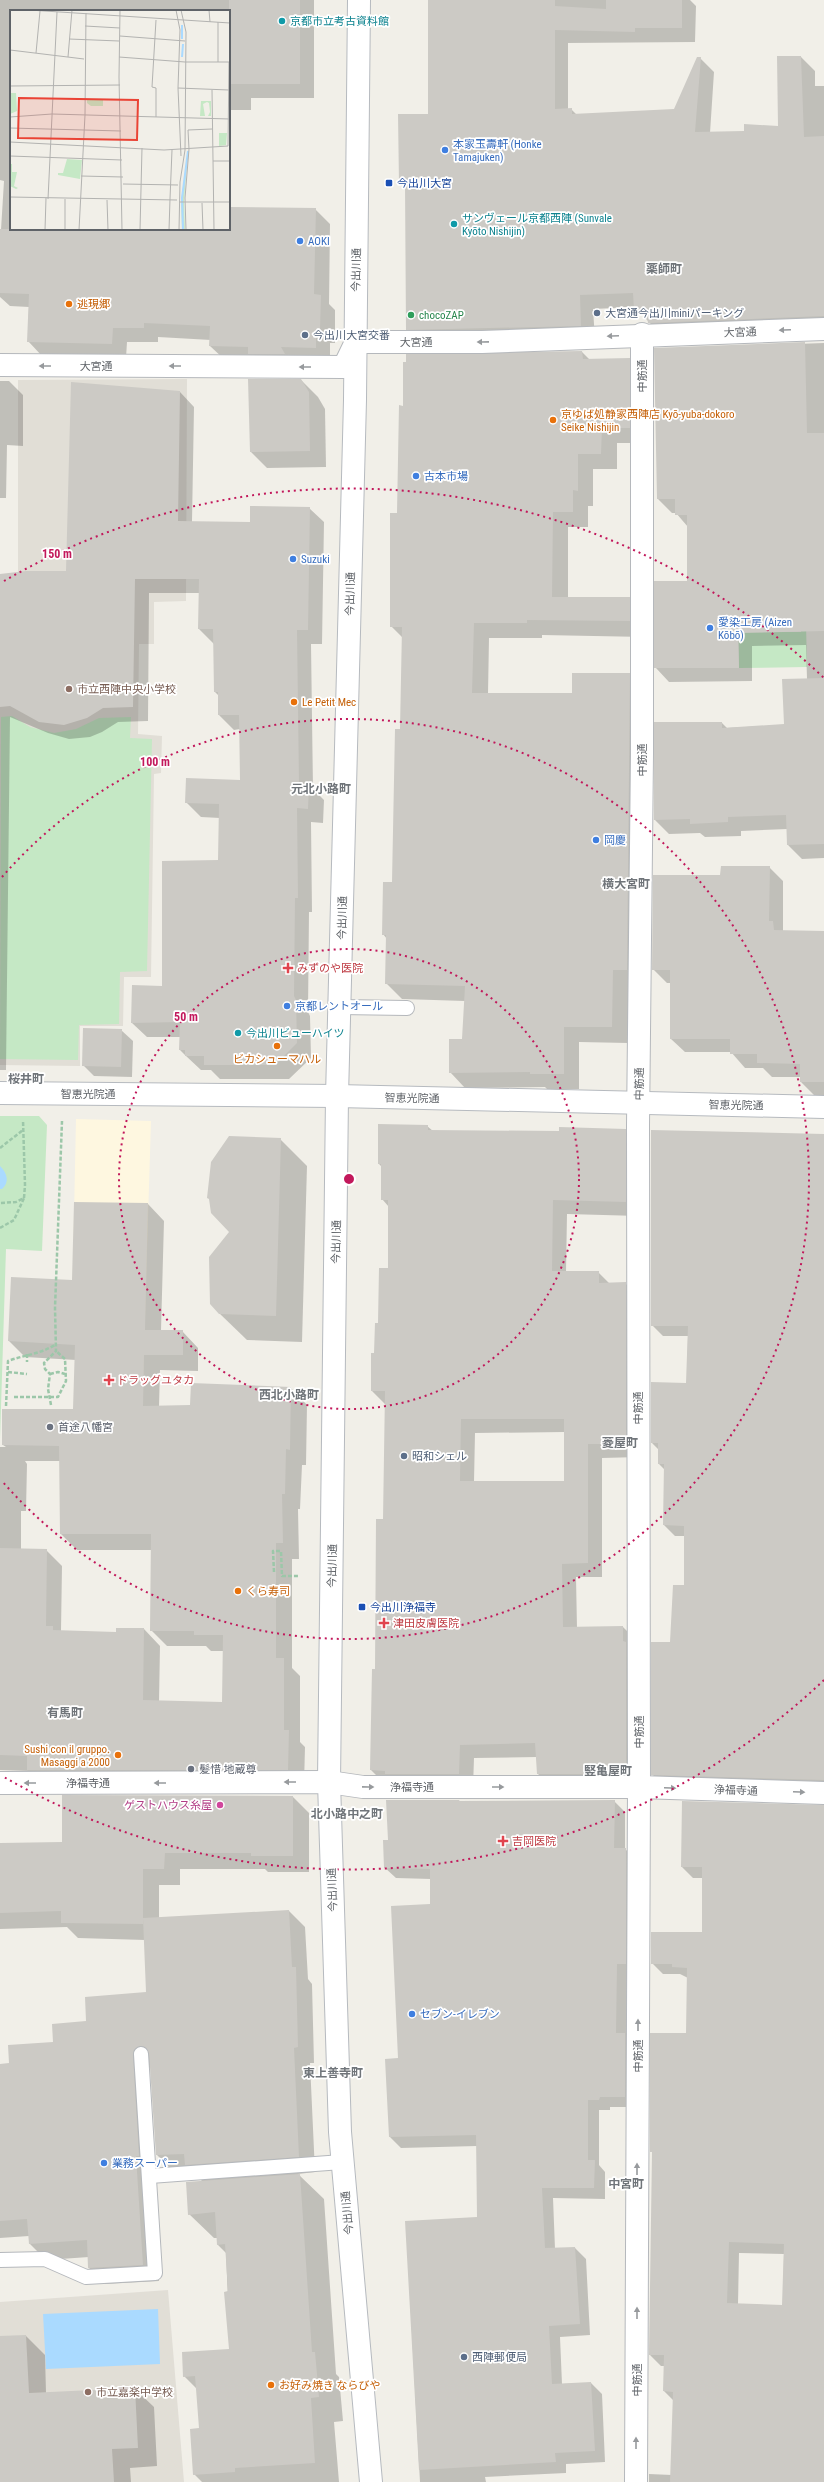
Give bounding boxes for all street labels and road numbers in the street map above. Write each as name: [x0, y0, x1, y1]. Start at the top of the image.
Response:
street label: 今出川通: [350, 248, 363, 292]
street label: 大宮通: [723, 325, 757, 340]
street label: 大宮通: [400, 336, 433, 349]
street label: 大宮通: [80, 360, 113, 373]
street label: 中筋通: [636, 360, 649, 393]
street label: 今出川通: [344, 572, 357, 616]
street label: 中筋通: [636, 744, 649, 777]
street label: 今出川通: [336, 896, 349, 940]
street label: 中筋通: [633, 1067, 646, 1101]
street label: 智恵光院通: [61, 1088, 116, 1101]
street label: 智恵光院通: [384, 1092, 440, 1105]
street label: 智恵光院通: [708, 1099, 764, 1112]
street label: 今出川通: [330, 1220, 343, 1264]
street label: 中筋通: [632, 1392, 645, 1425]
street label: 今出川通: [326, 1544, 339, 1588]
street label: 中筋通: [633, 1716, 646, 1749]
street label: 浄福寺通: [66, 1777, 110, 1790]
street label: 浄福寺通: [390, 1781, 434, 1794]
street label: 浄福寺通: [714, 1783, 758, 1798]
street label: 今出川通: [325, 1868, 340, 1912]
street label: 中筋通: [632, 2040, 645, 2073]
street label: 今出川通: [339, 2190, 356, 2235]
street label: 中筋通: [631, 2364, 644, 2397]

